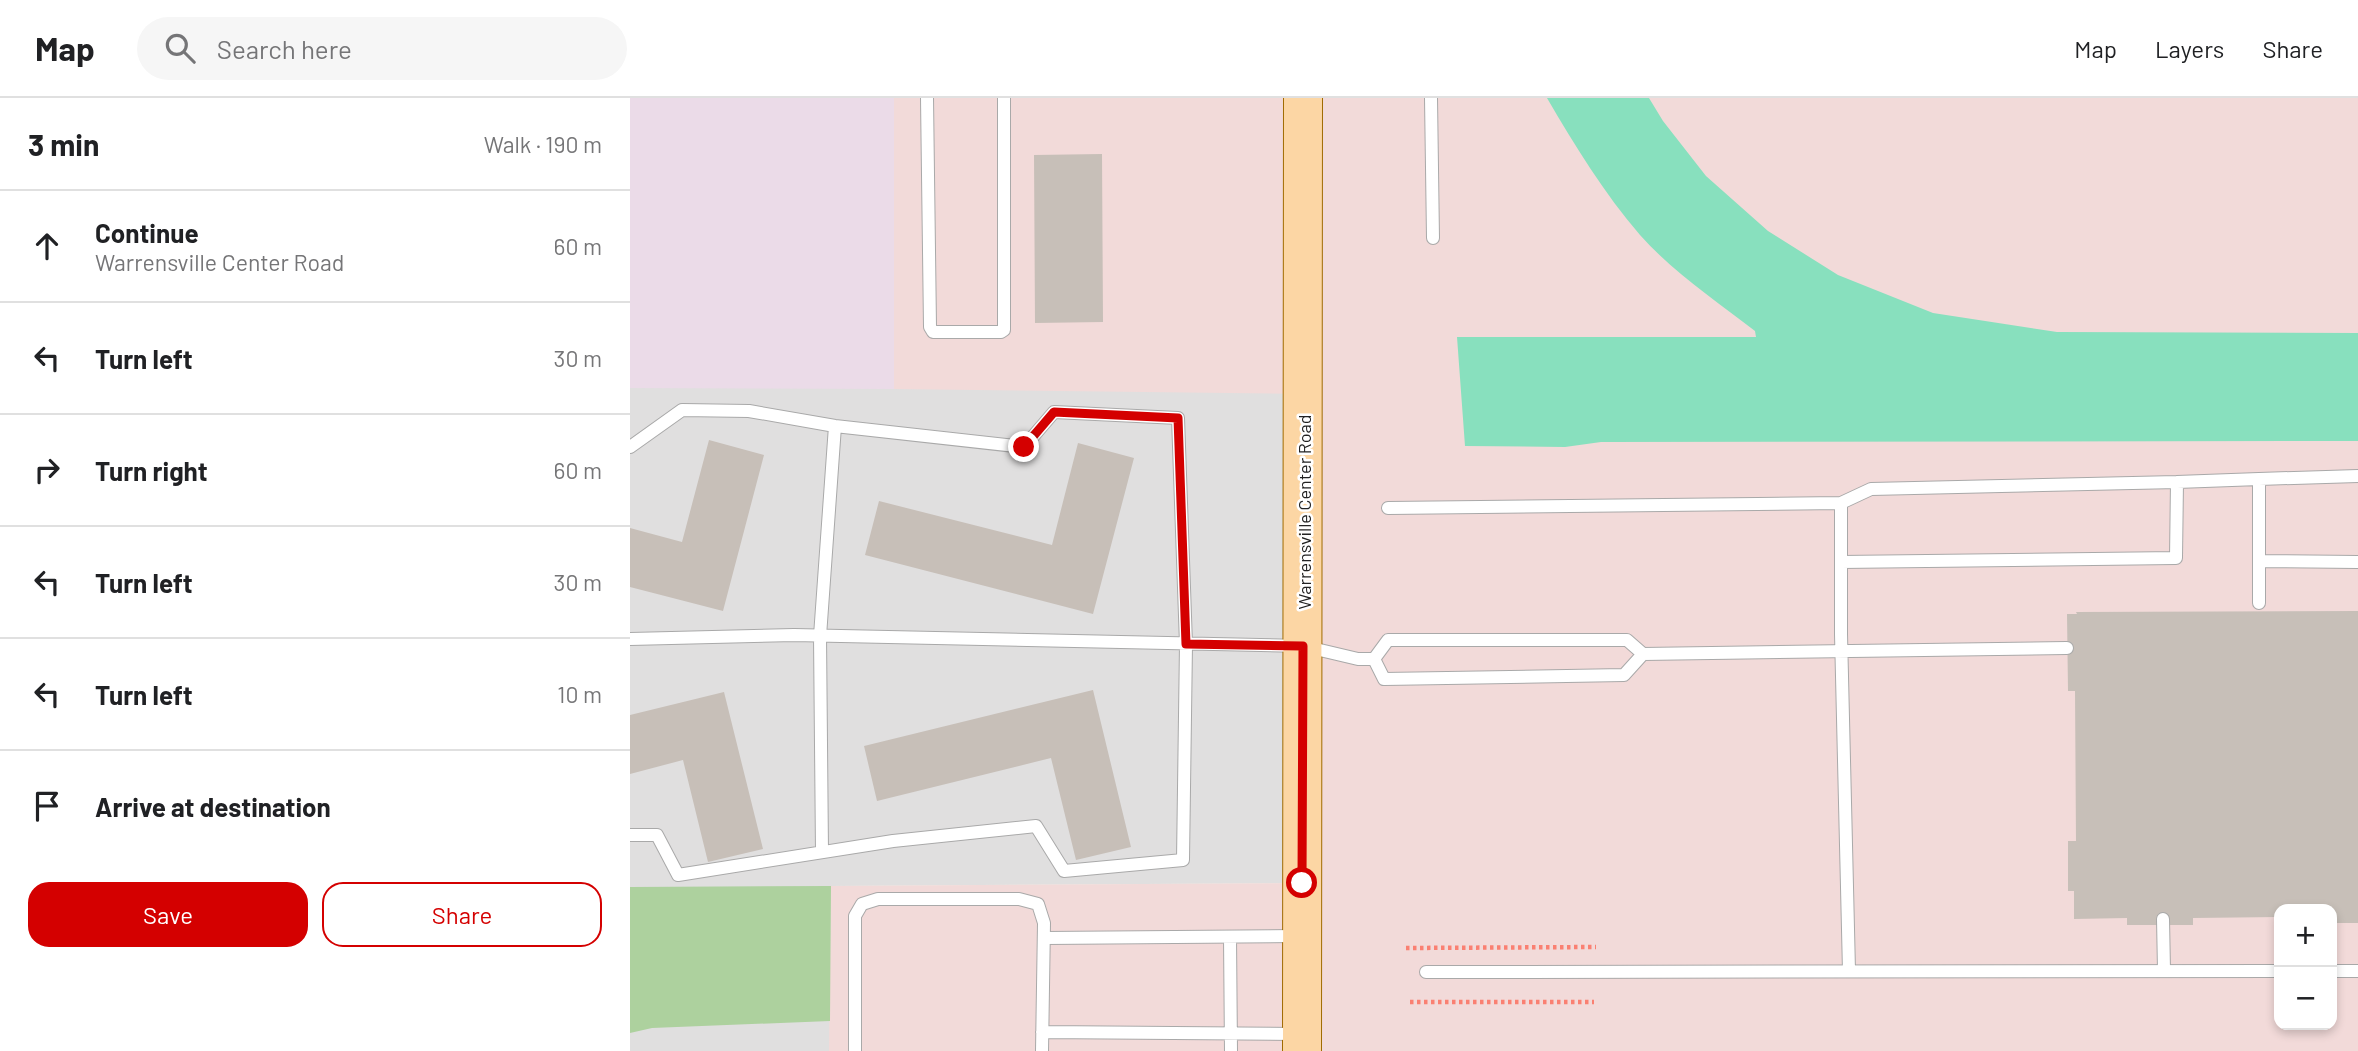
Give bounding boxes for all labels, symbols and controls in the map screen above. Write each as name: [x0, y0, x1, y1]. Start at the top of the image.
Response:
search box: [137, 17, 627, 80]
text: Map: [35, 28, 95, 68]
icon: search: [161, 29, 199, 67]
text: Search here: [217, 33, 352, 64]
text: Map: [2074, 34, 2117, 63]
text: Layers: [2155, 34, 2224, 63]
text: Share: [2262, 34, 2323, 63]
text: 3 min: [28, 126, 99, 162]
text: Walk · 190 m: [484, 130, 602, 158]
text: Continue: [95, 217, 199, 248]
icon: ahead: [28, 227, 66, 265]
text: 60 m: [554, 232, 602, 260]
text: Warrensville Center Road: [95, 248, 344, 276]
icon: left: [28, 339, 66, 377]
text: Turn left: [95, 343, 193, 374]
text: 30 m: [554, 344, 602, 372]
street label: Warrensville Center Road: [1293, 414, 1315, 610]
route end: [1008, 431, 1039, 462]
icon: right: [28, 451, 66, 489]
text: Turn right: [95, 455, 208, 486]
text: 60 m: [554, 456, 602, 484]
icon: left: [28, 563, 66, 601]
text: Turn left: [95, 567, 193, 598]
text: 30 m: [554, 568, 602, 596]
icon: left: [28, 675, 66, 713]
text: Turn left: [95, 679, 193, 710]
text: 10 m: [557, 680, 602, 708]
icon: arrive: [28, 787, 66, 825]
text: Arrive at destination: [95, 791, 331, 822]
route start: [1286, 867, 1317, 898]
button: Save: [28, 882, 308, 947]
button: Share: [322, 882, 602, 947]
map controls: [2274, 904, 2337, 1030]
button: +: [2274, 904, 2337, 967]
button: −: [2274, 967, 2337, 1030]

